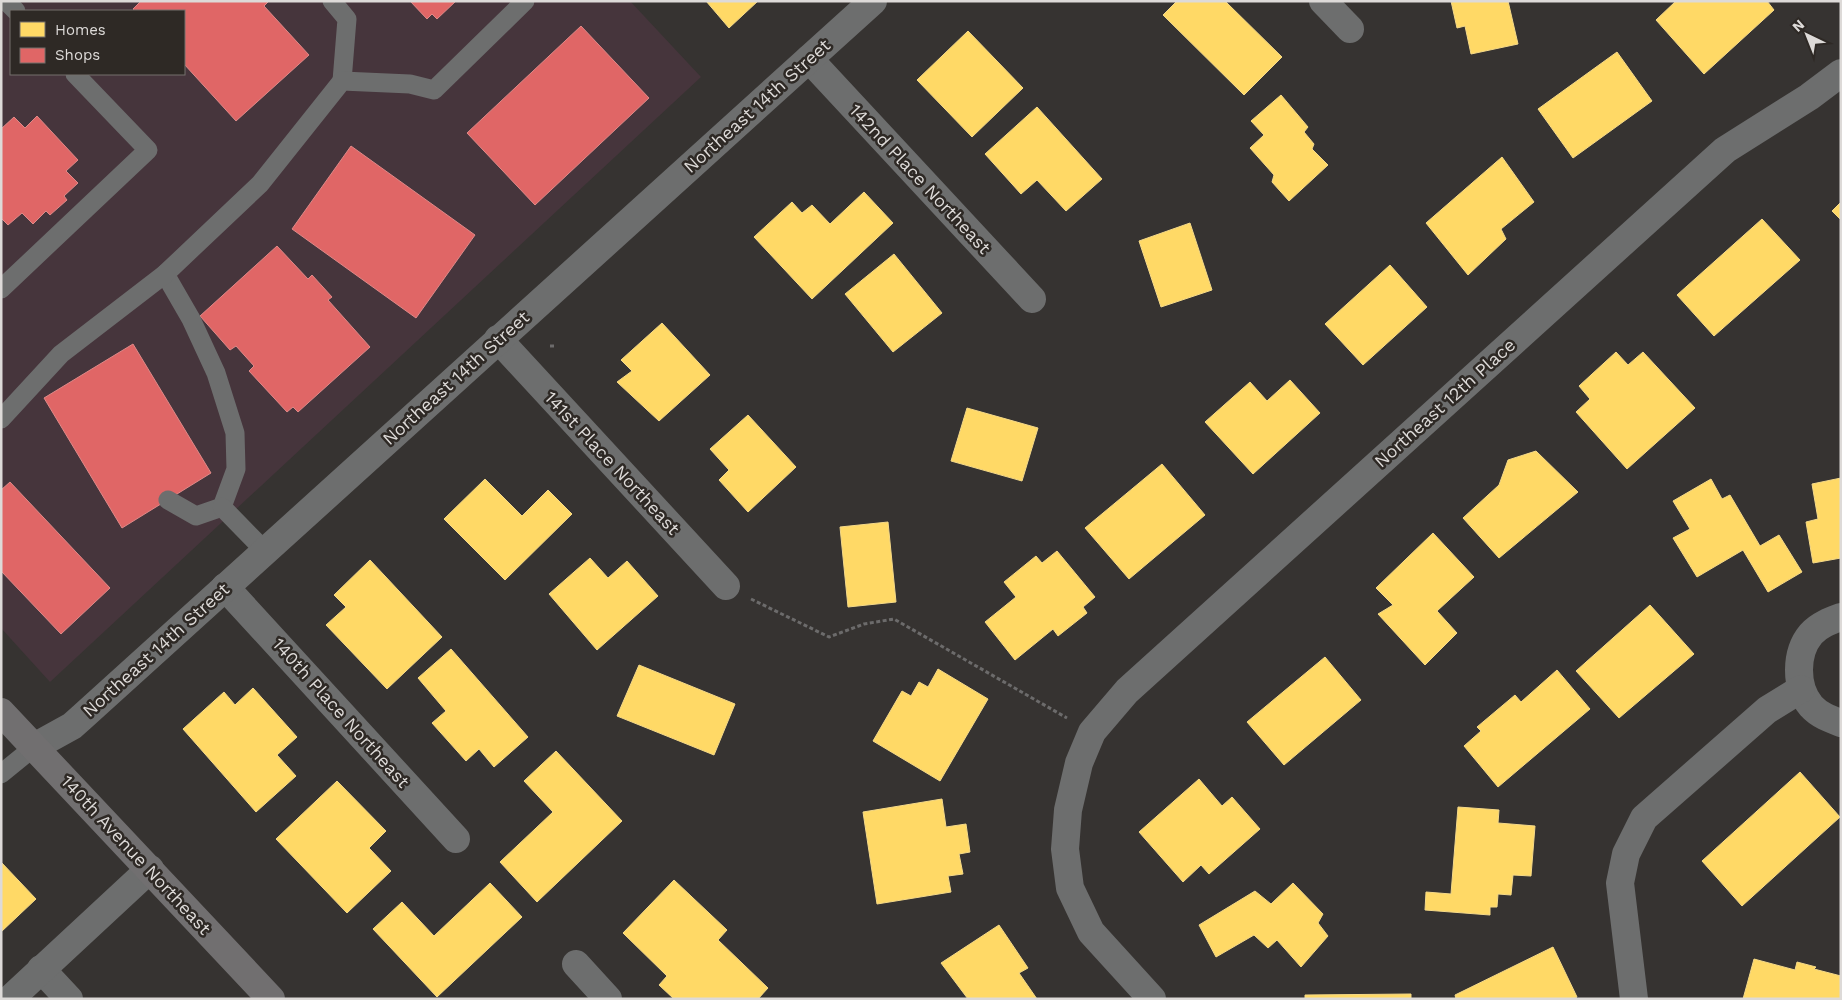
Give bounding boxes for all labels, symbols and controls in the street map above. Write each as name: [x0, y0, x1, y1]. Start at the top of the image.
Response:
legend: [10, 10, 185, 75]
north arrow: [1782, 10, 1832, 60]
text: N: [1789, 16, 1807, 35]
text: Homes: [55, 21, 106, 39]
street label: Northeast 14th Street: [679, 34, 835, 177]
text: Shops: [55, 46, 100, 64]
street label: 142nd Place Northeast: [845, 99, 996, 258]
street label: Northeast 14th Street: [378, 306, 534, 449]
street label: Northeast 12th Place: [1370, 334, 1519, 471]
street label: 141st Place Northeast: [541, 387, 685, 539]
street label: Northeast 14th Street: [78, 578, 234, 721]
street label: 140th Place Northeast: [269, 633, 414, 792]
street label: 140th Avenue Northeast: [57, 771, 216, 939]

